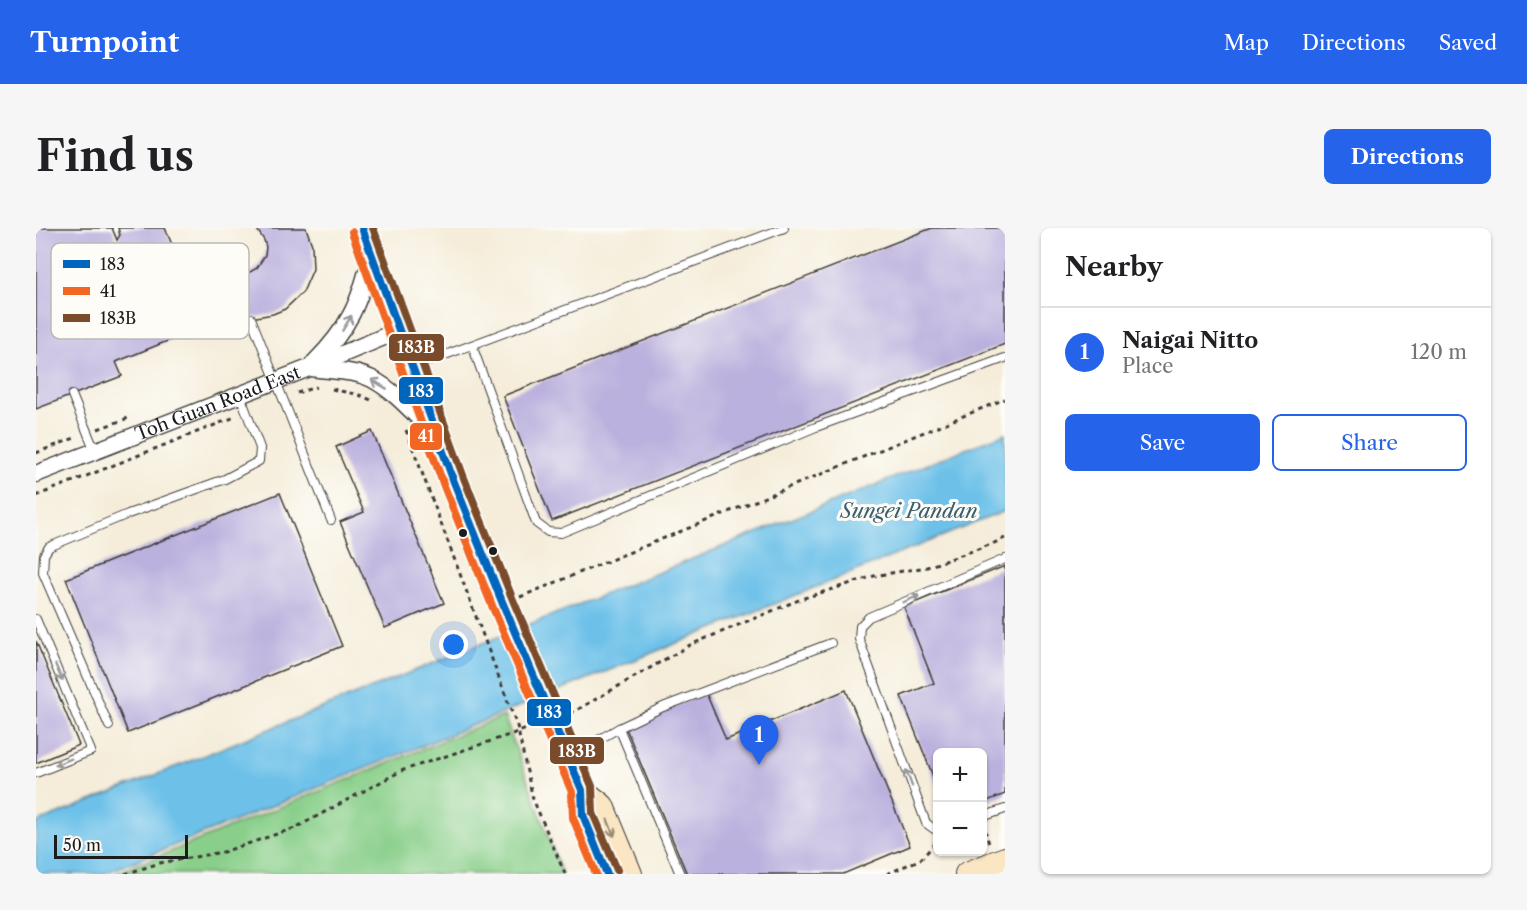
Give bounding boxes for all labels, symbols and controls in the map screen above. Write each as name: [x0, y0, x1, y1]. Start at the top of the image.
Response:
text: Turnpoint: [30, 25, 179, 59]
text: Map: [1224, 30, 1269, 55]
text: Directions: [1302, 30, 1406, 55]
text: Saved: [1439, 30, 1497, 55]
button: Directions: [1324, 129, 1491, 184]
text: Find us: [36, 130, 194, 182]
legend: [51, 243, 249, 339]
text: Nearby: [1065, 251, 1163, 283]
text: 183: [100, 254, 125, 274]
text: 41: [100, 281, 116, 301]
text: 183B: [100, 308, 136, 328]
one-way arrow: [341, 315, 353, 332]
text: Naigai Nitto: [1122, 327, 1258, 354]
line badge: 183B: [388, 333, 445, 362]
text: 183B: [397, 337, 435, 357]
text: 1: [1080, 340, 1089, 364]
text: 120 m: [1410, 340, 1467, 364]
text: Place: [1122, 354, 1173, 378]
street label: Toh Guan Road East: [132, 361, 304, 445]
line badge: 183: [398, 376, 444, 405]
one-way arrow: [371, 377, 388, 389]
text: 183: [408, 381, 434, 401]
button: Save: [1065, 414, 1260, 471]
button: Share: [1272, 414, 1467, 471]
line badge: 41: [409, 422, 443, 451]
text: 41: [418, 426, 435, 446]
water label: Sungei Pandan: [840, 499, 977, 523]
unlabelled marker: [457, 527, 469, 539]
unlabelled marker: [487, 545, 499, 557]
one-way arrow: [901, 593, 919, 604]
your location: [439, 630, 468, 659]
one-way arrow: [53, 664, 65, 682]
line badge: 183: [526, 698, 572, 727]
text: 183: [536, 702, 562, 722]
pin: 1: [740, 716, 778, 765]
line badge: 183B: [549, 736, 605, 765]
text: 183B: [558, 741, 596, 761]
map controls: [933, 748, 987, 856]
button: +: [933, 748, 987, 802]
one-way arrow: [55, 757, 73, 768]
one-way arrow: [903, 769, 914, 788]
button: −: [933, 802, 987, 856]
one-way arrow: [606, 819, 617, 837]
scale bar: [54, 832, 188, 860]
text: 50 m: [63, 835, 101, 855]

